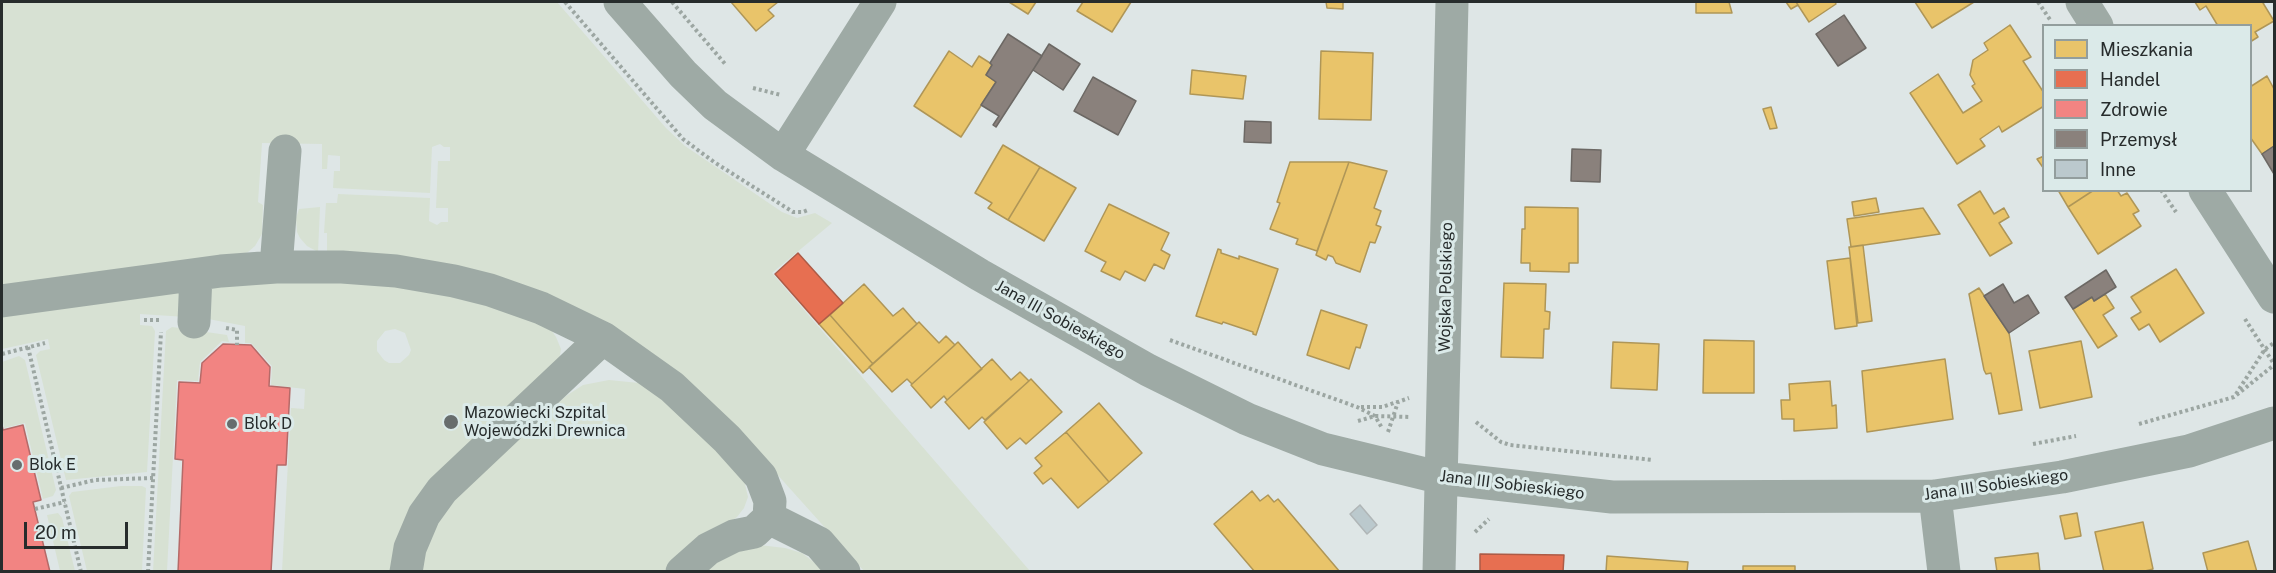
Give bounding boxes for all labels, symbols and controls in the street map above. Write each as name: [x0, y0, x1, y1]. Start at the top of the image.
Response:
legend: [2042, 24, 2252, 192]
text: Mieszkania: [2100, 39, 2193, 60]
text: Handel: [2100, 69, 2160, 90]
text: Zdrowie: [2100, 99, 2168, 120]
text: Przemysł: [2100, 129, 2178, 150]
text: Inne: [2100, 159, 2136, 180]
street label: Wojska Polskiego: [1435, 222, 1457, 352]
street label: Jana III Sobieskiego: [992, 276, 1128, 364]
place label: Mazowiecki Szpital Wojewódzki Drewnica: [464, 403, 625, 441]
marker: Mazowiecki Szpital Wojewódzki Drewnica: [442, 413, 460, 431]
place label: Blok D: [244, 414, 292, 434]
marker: Blok D: [225, 417, 239, 431]
place label: Blok E: [29, 455, 76, 475]
marker: Blok E: [10, 458, 24, 472]
street label: Jana III Sobieskiego: [1923, 465, 2069, 505]
street label: Jana III Sobieskiego: [1439, 467, 1585, 503]
scale bar: [27, 510, 130, 548]
text: 20 m: [35, 522, 77, 543]

